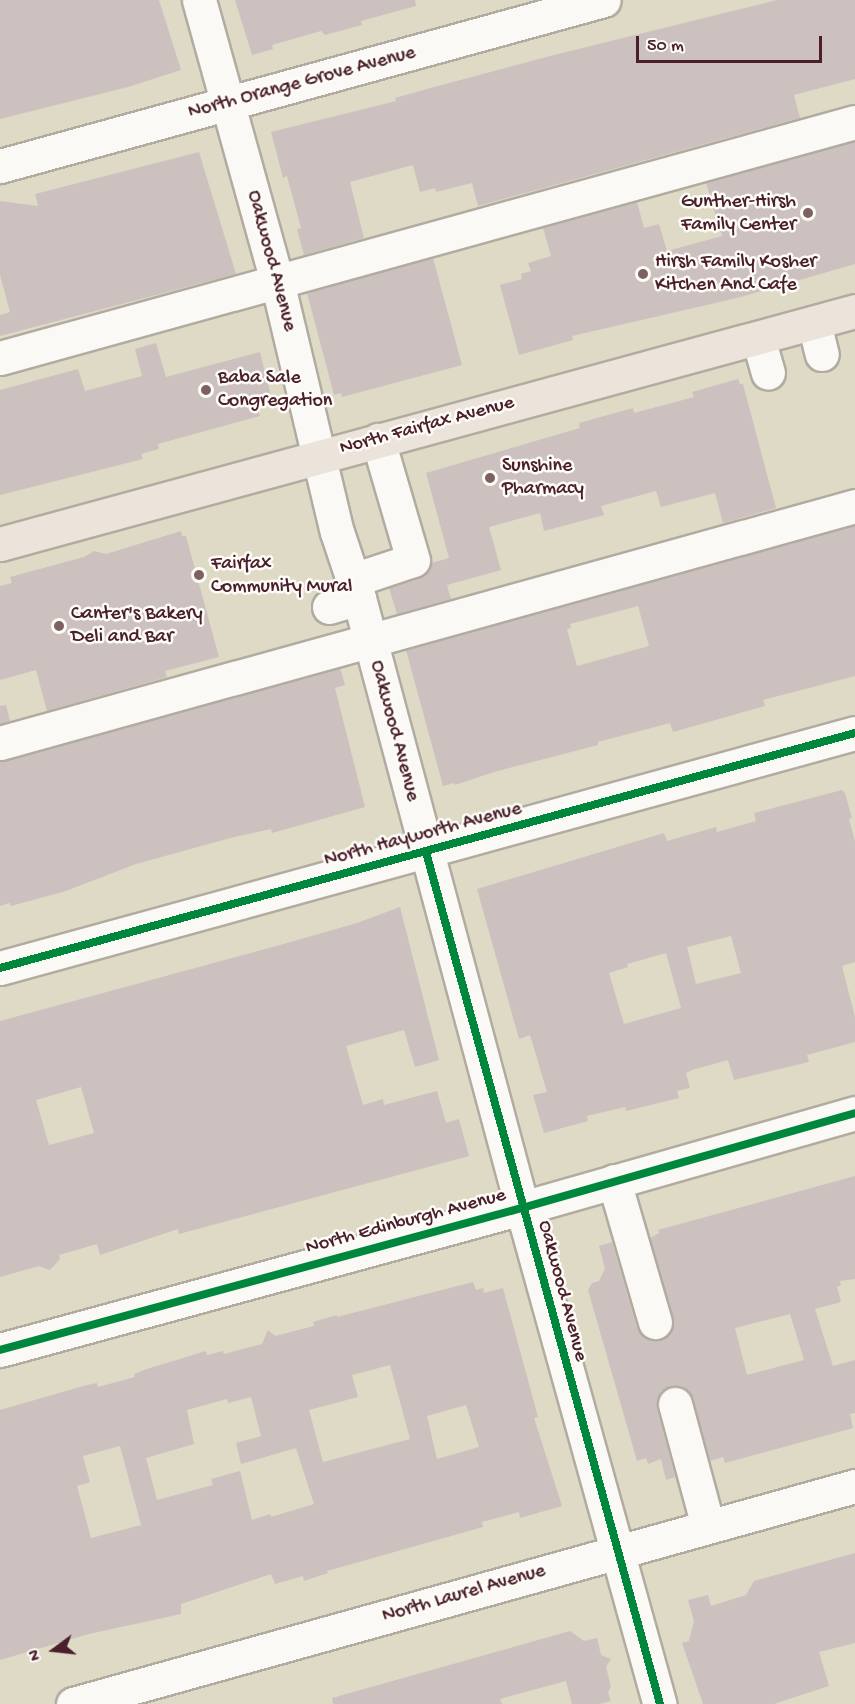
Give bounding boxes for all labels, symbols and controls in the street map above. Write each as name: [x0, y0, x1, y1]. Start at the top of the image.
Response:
scale bar: [639, 24, 825, 62]
text: 50 m: [647, 36, 684, 57]
street label: North Orange Grove Avenue: [186, 41, 418, 125]
street label: Oakwood Avenue: [241, 188, 301, 334]
place label: Gunther-Hirsh Family Center: [681, 190, 796, 237]
marker: Gunther-Hirsh Family Center: [801, 206, 815, 220]
place label: Hirsh Family Kosher Kitchen And Cafe: [655, 250, 816, 297]
marker: Hirsh Family Kosher Kitchen And Cafe: [636, 267, 650, 281]
place label: Baba Sale Congregation: [218, 366, 332, 413]
marker: Baba Sale Congregation: [199, 383, 213, 397]
street label: North Fairfax Avenue: [337, 391, 517, 461]
place label: Sunshine Pharmacy: [502, 454, 584, 501]
marker: Sunshine Pharmacy: [483, 471, 497, 485]
place label: Fairfax Community Mural: [211, 552, 352, 599]
marker: Fairfax Community Mural: [192, 568, 206, 582]
place label: Canter's Bakery Deli and Bar: [71, 602, 203, 649]
marker: Canter's Bakery Deli and Bar: [52, 619, 66, 633]
street label: Oakwood Avenue: [364, 658, 424, 804]
street label: North Hayworth Avenue: [322, 797, 524, 873]
street label: North Edinburgh Avenue: [303, 1184, 509, 1260]
street label: Oakwood Avenue: [532, 1218, 592, 1364]
street label: North Laurel Avenue: [380, 1559, 548, 1629]
north arrow: [24, 1620, 84, 1680]
text: N: [26, 1647, 47, 1662]

